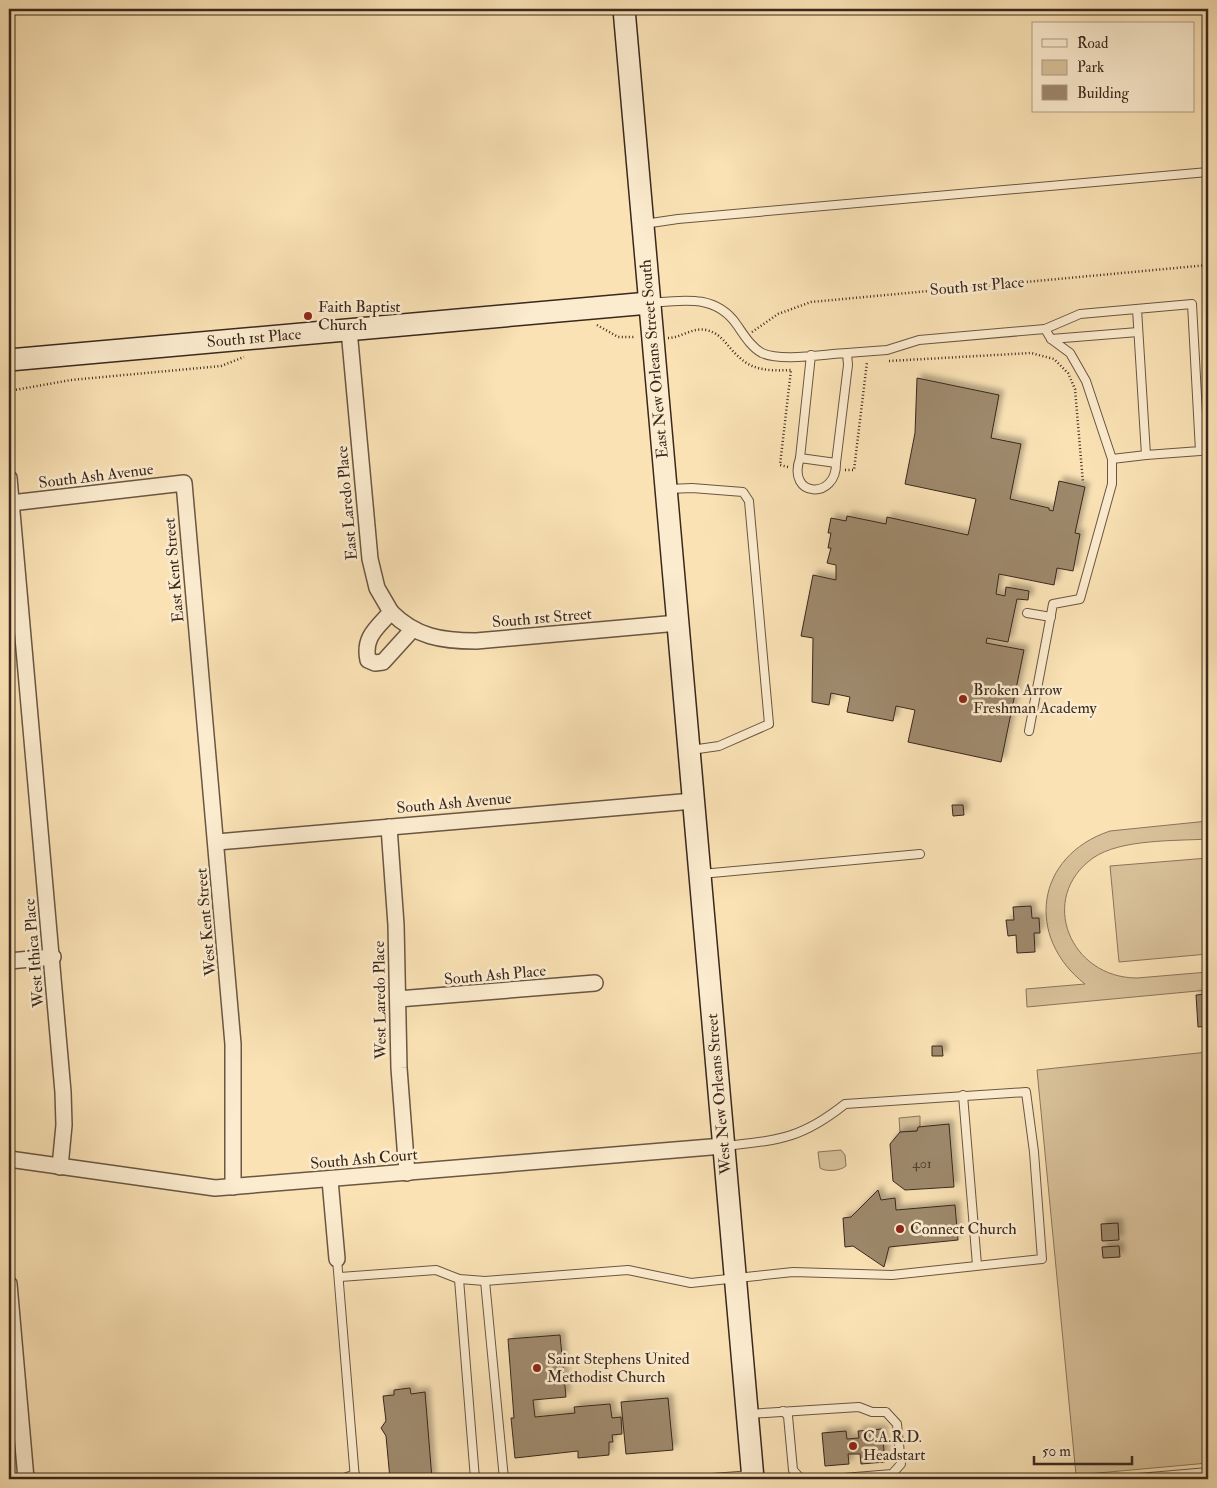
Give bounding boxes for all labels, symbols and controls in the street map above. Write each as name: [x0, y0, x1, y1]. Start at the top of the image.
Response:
legend: [1032, 22, 1194, 112]
text: Road: [1077, 34, 1109, 53]
text: Park: [1077, 58, 1104, 77]
text: Building: [1077, 84, 1129, 103]
street label: East New Orleans Street South: [635, 258, 673, 459]
street label: South 1st Place: [929, 272, 1025, 300]
place label: Faith Baptist Church: [318, 297, 401, 335]
marker: Faith Baptist Church: [302, 310, 314, 322]
street label: South 1st Place: [206, 324, 302, 352]
street label: East Laredo Place: [332, 445, 362, 561]
street label: South Ash Avenue: [37, 459, 155, 493]
street label: East Kent Street: [159, 517, 189, 623]
street label: South 1st Street: [491, 604, 593, 632]
place label: Broken Arrow Freshman Academy: [973, 680, 1098, 718]
marker: Broken Arrow Freshman Academy: [957, 693, 969, 705]
street label: South Ash Avenue: [396, 788, 513, 818]
street label: West Kent Street: [191, 867, 221, 978]
street label: West Ithica Place: [19, 897, 49, 1009]
street label: West Laredo Place: [369, 940, 391, 1060]
street label: South Ash Place: [443, 961, 547, 989]
street label: West New Orleans Street: [702, 1013, 736, 1176]
street label: South Ash Court: [309, 1144, 419, 1174]
house number: 401: [912, 1155, 932, 1172]
place label: Connect Church: [910, 1219, 1017, 1239]
marker: Connect Church: [894, 1223, 906, 1235]
place label: Saint Stephens United Methodist Church: [547, 1349, 690, 1387]
marker: Saint Stephens United Methodist Church: [531, 1362, 543, 1374]
place label: C.A.R.D. Headstart: [863, 1427, 925, 1465]
scale bar: [1034, 1433, 1132, 1465]
marker: C.A.R.D. Headstart: [847, 1440, 859, 1452]
text: 50 m: [1042, 1442, 1071, 1461]

